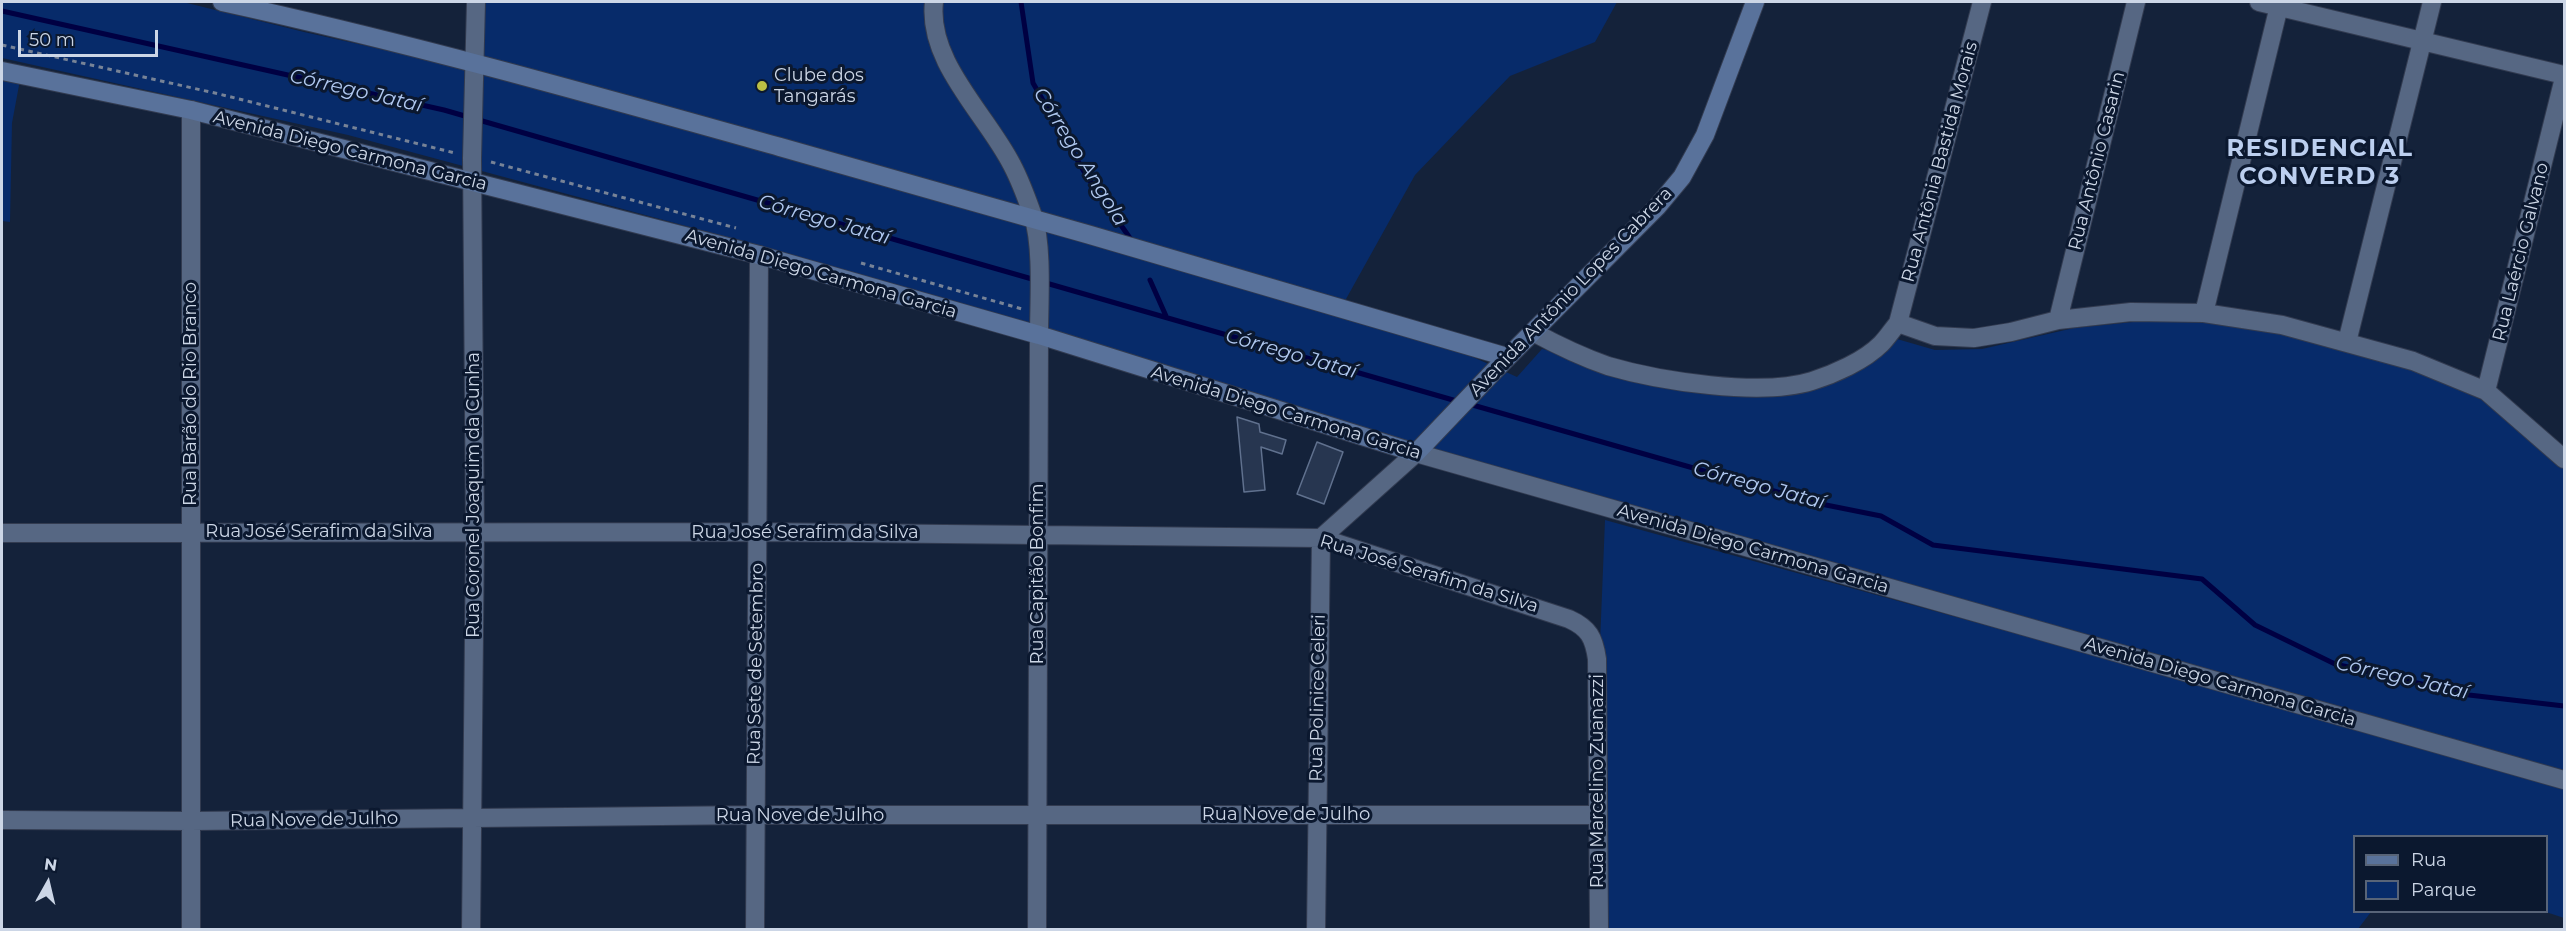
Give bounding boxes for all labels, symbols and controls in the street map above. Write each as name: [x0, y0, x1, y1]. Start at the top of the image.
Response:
scale bar: [21, 18, 160, 56]
text: 50 m: [29, 29, 75, 51]
street label: Rua Antônia Bastida Morais: [1897, 39, 1983, 285]
water label: Córrego Jataí: [287, 64, 425, 118]
place label: Clube dos Tangarás: [774, 65, 864, 107]
street label: Rua Antônio Casarin: [2064, 69, 2130, 253]
marker: Clube dos Tangarás: [755, 79, 769, 93]
water label: Córrego Angola: [1028, 83, 1132, 231]
street label: Avenida Diego Carmona Garcia: [211, 106, 489, 196]
district label: RESIDENCIAL CONVERD 3: [2227, 135, 2413, 191]
street label: Rua Laércio Galvano: [2488, 160, 2554, 344]
street label: Avenida Antônio Lopes Cabrera: [1465, 183, 1677, 401]
water label: Córrego Jataí: [755, 190, 893, 250]
street label: Avenida Diego Carmona Garcia: [683, 225, 959, 323]
street label: Rua Barão do Rio Branco: [180, 282, 202, 506]
water label: Córrego Jataí: [1222, 324, 1360, 384]
street label: Rua Coronel Joaquim da Cunha: [463, 352, 485, 638]
street label: Avenida Diego Carmona Garcia: [1148, 362, 1424, 464]
water label: Córrego Jataí: [1690, 457, 1828, 515]
street label: Rua Capitão Bonfim: [1027, 483, 1049, 665]
street label: Avenida Diego Carmona Garcia: [1615, 500, 1891, 598]
street label: Rua José Serafim da Silva: [205, 521, 433, 543]
street label: Rua José Serafim da Silva: [691, 522, 919, 544]
street label: Rua José Serafim da Silva: [1317, 530, 1541, 618]
street label: Rua Sete de Setembro: [743, 563, 769, 765]
street label: Rua Polinice Celeri: [1306, 614, 1330, 782]
street label: Avenida Diego Carmona Garcia: [2082, 633, 2358, 731]
water label: Córrego Jataí: [2333, 651, 2471, 705]
street label: Rua Marcelino Zuanazzi: [1587, 674, 1609, 888]
street label: Rua Nove de Julho: [1202, 804, 1370, 826]
street label: Rua Nove de Julho: [716, 805, 884, 827]
street label: Rua Nove de Julho: [230, 808, 398, 832]
legend: [2353, 835, 2548, 913]
text: Rua: [2411, 849, 2447, 871]
north arrow: [18, 853, 78, 913]
text: N: [43, 854, 58, 875]
text: Parque: [2411, 879, 2476, 901]

